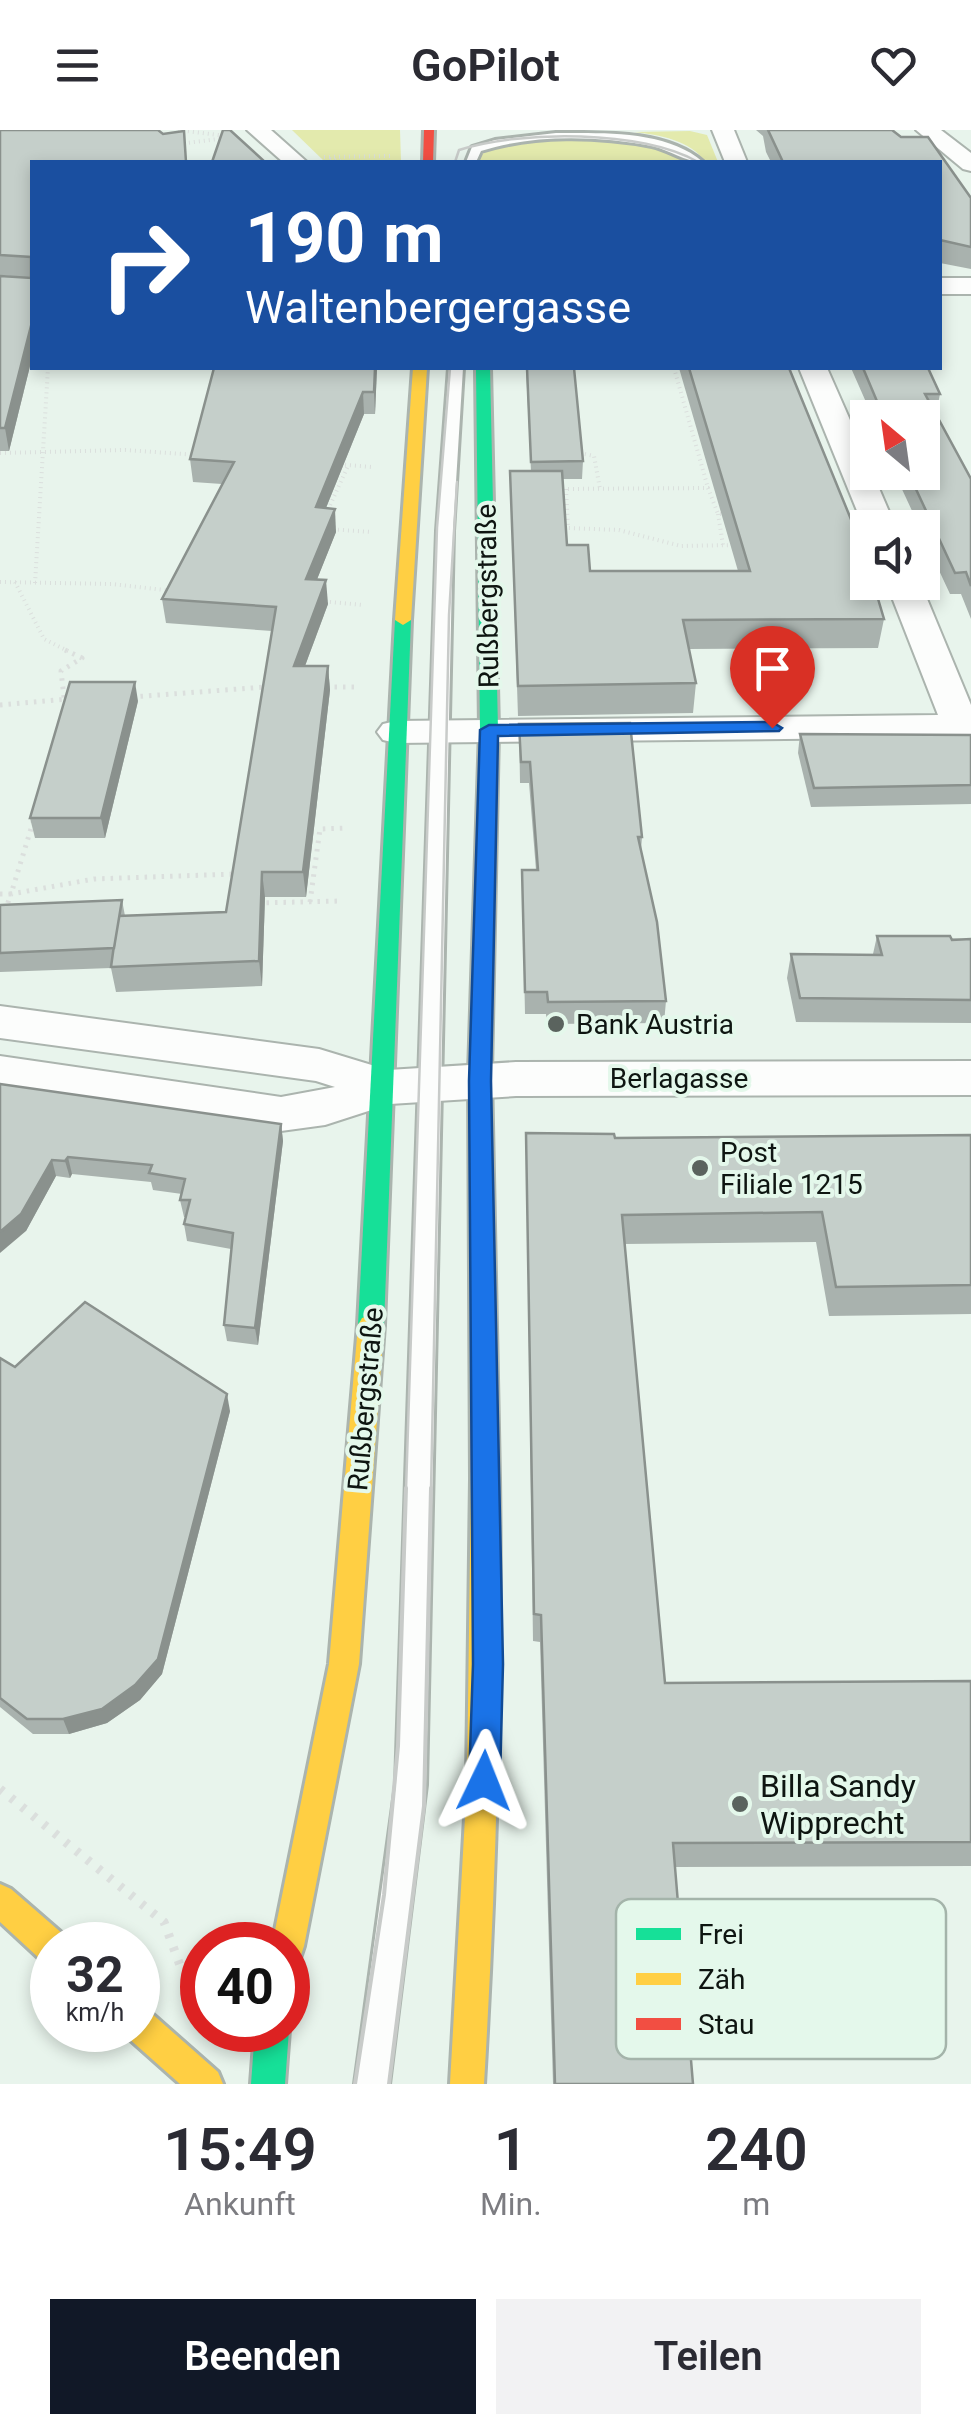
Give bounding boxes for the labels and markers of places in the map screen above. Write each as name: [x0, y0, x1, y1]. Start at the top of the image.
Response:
pin: [730, 626, 815, 729]
place label: Bank Austria: [576, 1008, 734, 1041]
marker: Bank Austria: [545, 1013, 567, 1035]
place label: Post Filiale 1215: [720, 1136, 863, 1201]
marker: Post Filiale 1215: [689, 1157, 711, 1179]
place label: Billa Sandy Wipprecht: [760, 1767, 916, 1842]
marker: Billa Sandy Wipprecht: [729, 1793, 751, 1815]

